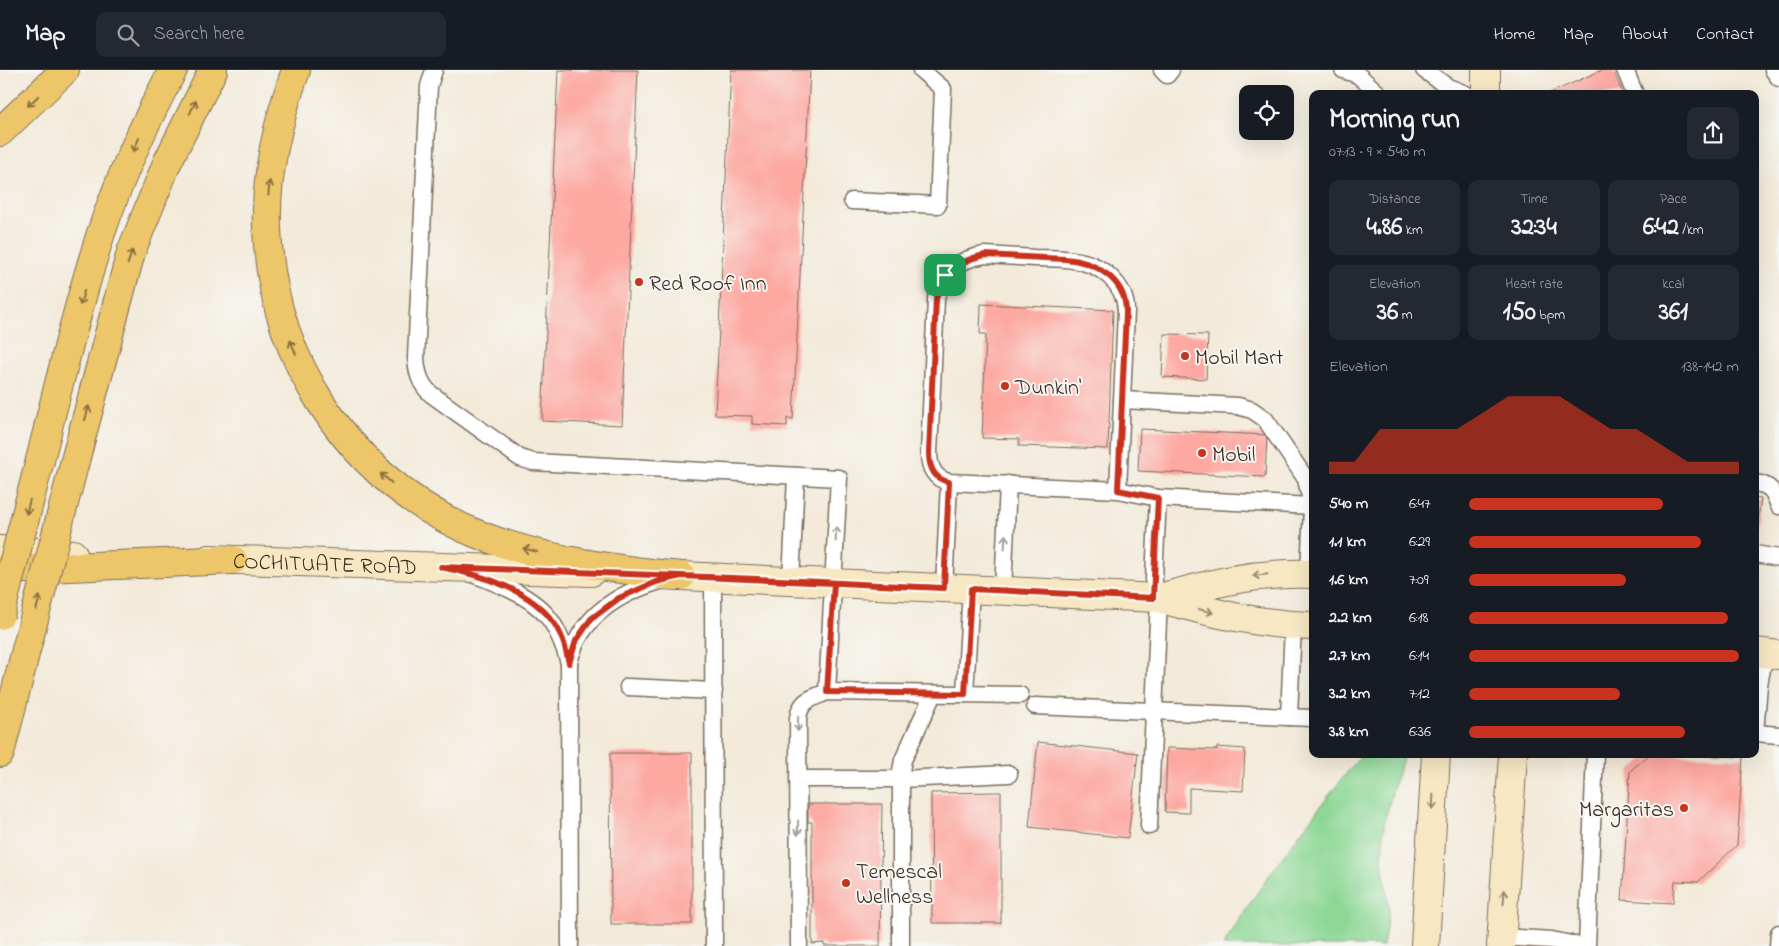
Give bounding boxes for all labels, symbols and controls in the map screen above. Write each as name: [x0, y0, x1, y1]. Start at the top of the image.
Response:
search box: [96, 12, 446, 57]
text: Map: [25, 17, 66, 52]
icon: search: [114, 21, 142, 49]
text: Search here: [154, 21, 245, 48]
text: Home: [1494, 22, 1535, 48]
text: Map: [1563, 22, 1594, 48]
text: About: [1622, 22, 1668, 48]
text: Contact: [1696, 22, 1754, 48]
map controls: [1239, 85, 1294, 140]
button: locate: [1239, 85, 1294, 140]
one-way arrow: [26, 95, 39, 107]
one-way arrow: [189, 100, 198, 115]
text: Morning run: [1329, 100, 1460, 141]
button: share: [1687, 107, 1739, 159]
one-way arrow: [130, 137, 140, 152]
text: 07:13 · 9 × 540 m: [1329, 140, 1426, 164]
one-way arrow: [264, 181, 274, 197]
text: Distance: [1369, 189, 1420, 210]
text: Time: [1520, 189, 1548, 210]
text: Pace: [1660, 189, 1687, 210]
text: 4.86: [1367, 210, 1402, 246]
text: 32:34: [1511, 210, 1557, 246]
text: 6:42: [1643, 210, 1679, 246]
text: km: [1402, 220, 1423, 241]
text: /km: [1679, 220, 1704, 241]
one-way arrow: [125, 249, 135, 265]
pin: [924, 254, 966, 296]
icon: arrive: [931, 261, 959, 289]
place label: Red Roof Inn: [649, 269, 767, 301]
text: Elevation: [1369, 274, 1420, 295]
text: Heart rate: [1505, 274, 1563, 295]
text: kcal: [1662, 274, 1684, 295]
marker: Red Roof Inn: [633, 276, 645, 288]
one-way arrow: [76, 290, 86, 306]
text: 36: [1377, 295, 1398, 331]
text: 150: [1503, 295, 1536, 331]
text: 361: [1659, 295, 1688, 331]
text: m: [1398, 305, 1413, 326]
text: bpm: [1536, 305, 1565, 326]
one-way arrow: [287, 340, 297, 355]
place label: Mobil Mart: [1195, 343, 1284, 375]
marker: Mobil Mart: [1179, 350, 1191, 362]
text: Elevation: [1329, 355, 1388, 379]
text: 138–142 m: [1681, 355, 1739, 379]
place label: Dunkin': [1014, 373, 1081, 405]
marker: Dunkin': [999, 380, 1011, 392]
one-way arrow: [83, 406, 92, 422]
place label: Mobil: [1212, 440, 1255, 472]
marker: Mobil: [1196, 447, 1208, 459]
one-way arrow: [379, 473, 392, 484]
text: 540 m: [1329, 492, 1368, 516]
text: 6:47: [1409, 492, 1431, 516]
one-way arrow: [22, 499, 32, 515]
one-way arrow: [832, 526, 841, 542]
text: 1.1 km: [1329, 530, 1366, 554]
text: 6:29: [1409, 530, 1430, 554]
one-way arrow: [1001, 534, 1010, 550]
one-way arrow: [522, 545, 538, 554]
street label: COCHITUATE ROAD: [232, 547, 417, 585]
text: 1.6 km: [1329, 568, 1368, 592]
text: 7:09: [1409, 568, 1429, 592]
one-way arrow: [1253, 570, 1269, 580]
one-way arrow: [34, 596, 44, 612]
text: 2.2 km: [1329, 606, 1372, 630]
text: 6:18: [1409, 606, 1429, 630]
one-way arrow: [1197, 607, 1213, 617]
text: 2.7 km: [1329, 644, 1370, 668]
text: 6:14: [1409, 644, 1429, 668]
text: 3.2 km: [1329, 682, 1370, 706]
text: 7:12: [1409, 682, 1430, 706]
one-way arrow: [794, 716, 803, 732]
text: 3.8 km: [1329, 720, 1368, 744]
text: 6:36: [1409, 720, 1431, 744]
one-way arrow: [1429, 794, 1438, 810]
place label: Margaritas: [1579, 795, 1674, 828]
marker: Margaritas: [1678, 802, 1690, 814]
one-way arrow: [793, 820, 803, 836]
place label: Temescal Wellness: [856, 857, 942, 914]
marker: Temescal Wellness: [840, 877, 852, 889]
one-way arrow: [1499, 890, 1509, 906]

